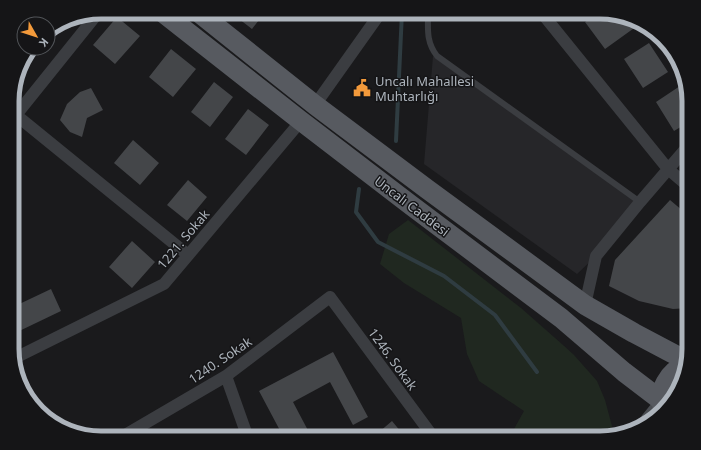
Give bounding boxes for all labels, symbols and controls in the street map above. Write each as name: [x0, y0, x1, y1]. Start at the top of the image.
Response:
north arrow: [16, 16, 56, 56]
text: K: [36, 35, 52, 51]
place label: Uncalı Mahallesi Muhtarlığı: [375, 72, 474, 105]
public building icon: Uncalı Mahallesi Muhtarlığı: [352, 78, 372, 98]
street label: Uncalı Caddesi: [371, 172, 453, 240]
street label: 1221. Sokak: [153, 205, 213, 273]
street label: 1246. Sokak: [364, 324, 422, 394]
street label: 1240. Sokak: [185, 332, 255, 388]

